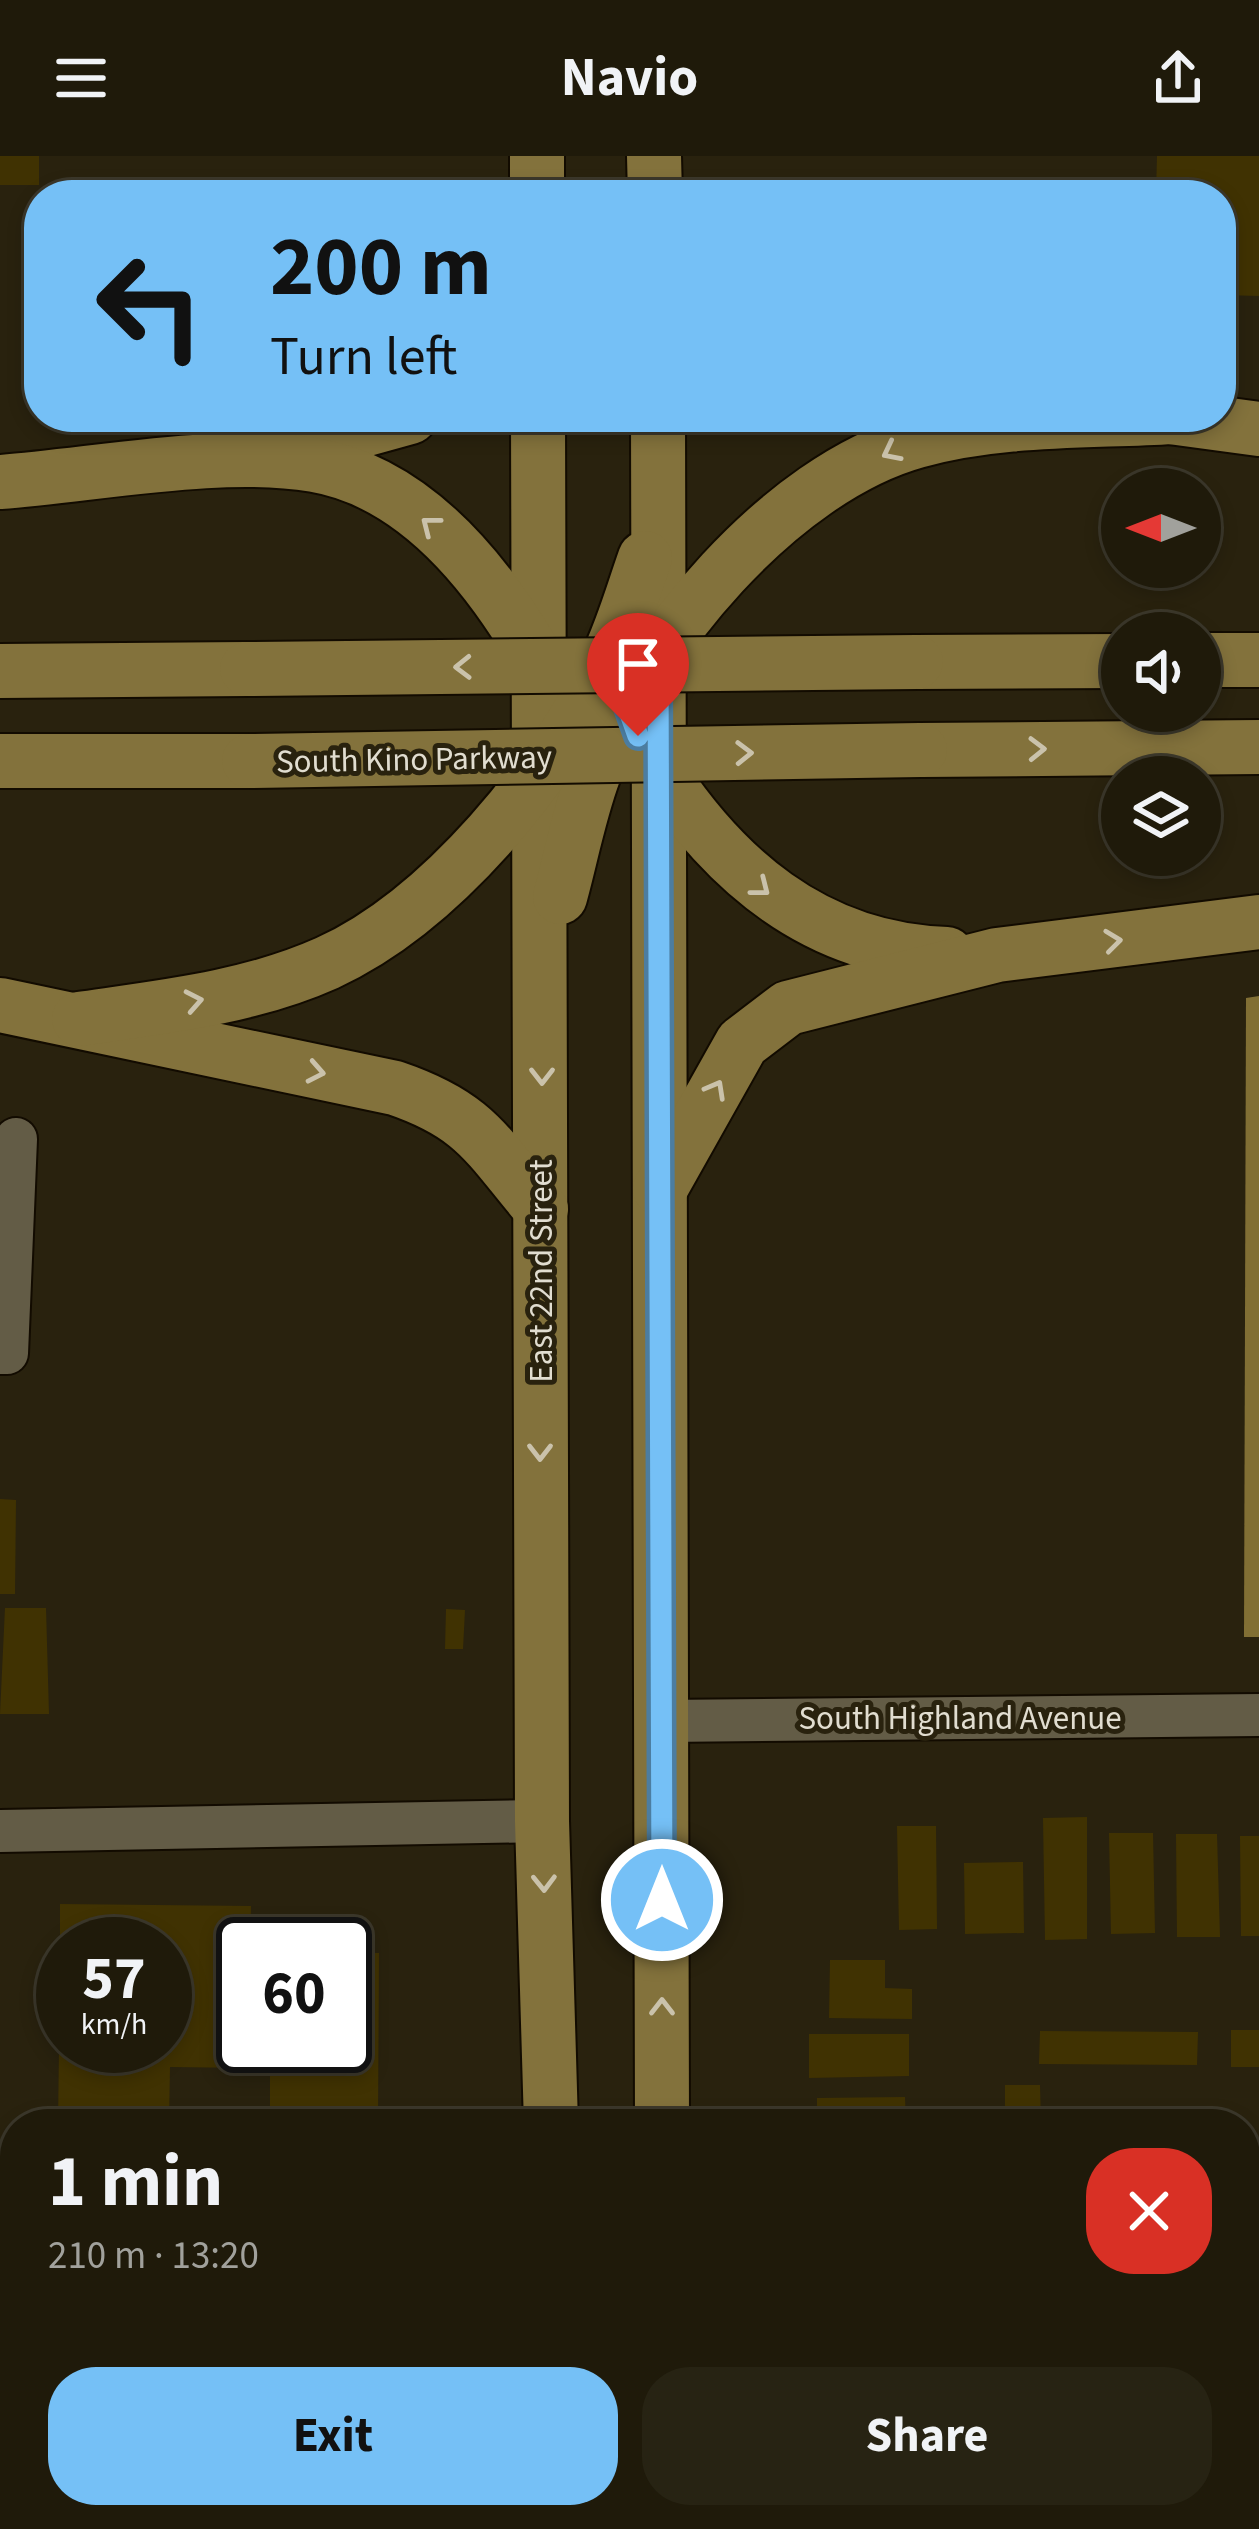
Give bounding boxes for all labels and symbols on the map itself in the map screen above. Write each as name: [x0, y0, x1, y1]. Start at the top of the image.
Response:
one-way arrow: [882, 438, 903, 462]
north arrow: [1101, 468, 1221, 588]
one-way arrow: [421, 518, 443, 539]
pin: [587, 613, 689, 736]
one-way arrow: [453, 654, 471, 680]
street label: South Kino Parkway: [276, 734, 553, 785]
one-way arrow: [1029, 736, 1047, 762]
one-way arrow: [736, 740, 754, 766]
one-way arrow: [748, 874, 770, 895]
one-way arrow: [1103, 928, 1123, 954]
one-way arrow: [184, 989, 204, 1015]
one-way arrow: [305, 1058, 325, 1084]
one-way arrow: [529, 1068, 555, 1086]
one-way arrow: [702, 1080, 725, 1102]
street label: East 22nd Street: [518, 1159, 565, 1383]
one-way arrow: [527, 1444, 553, 1462]
street label: South Highland Avenue: [798, 1695, 1122, 1742]
position arrow: [599, 1837, 725, 1963]
one-way arrow: [530, 1874, 556, 1893]
speed limit sign: 60: [216, 1917, 372, 2073]
one-way arrow: [649, 1997, 675, 2015]

